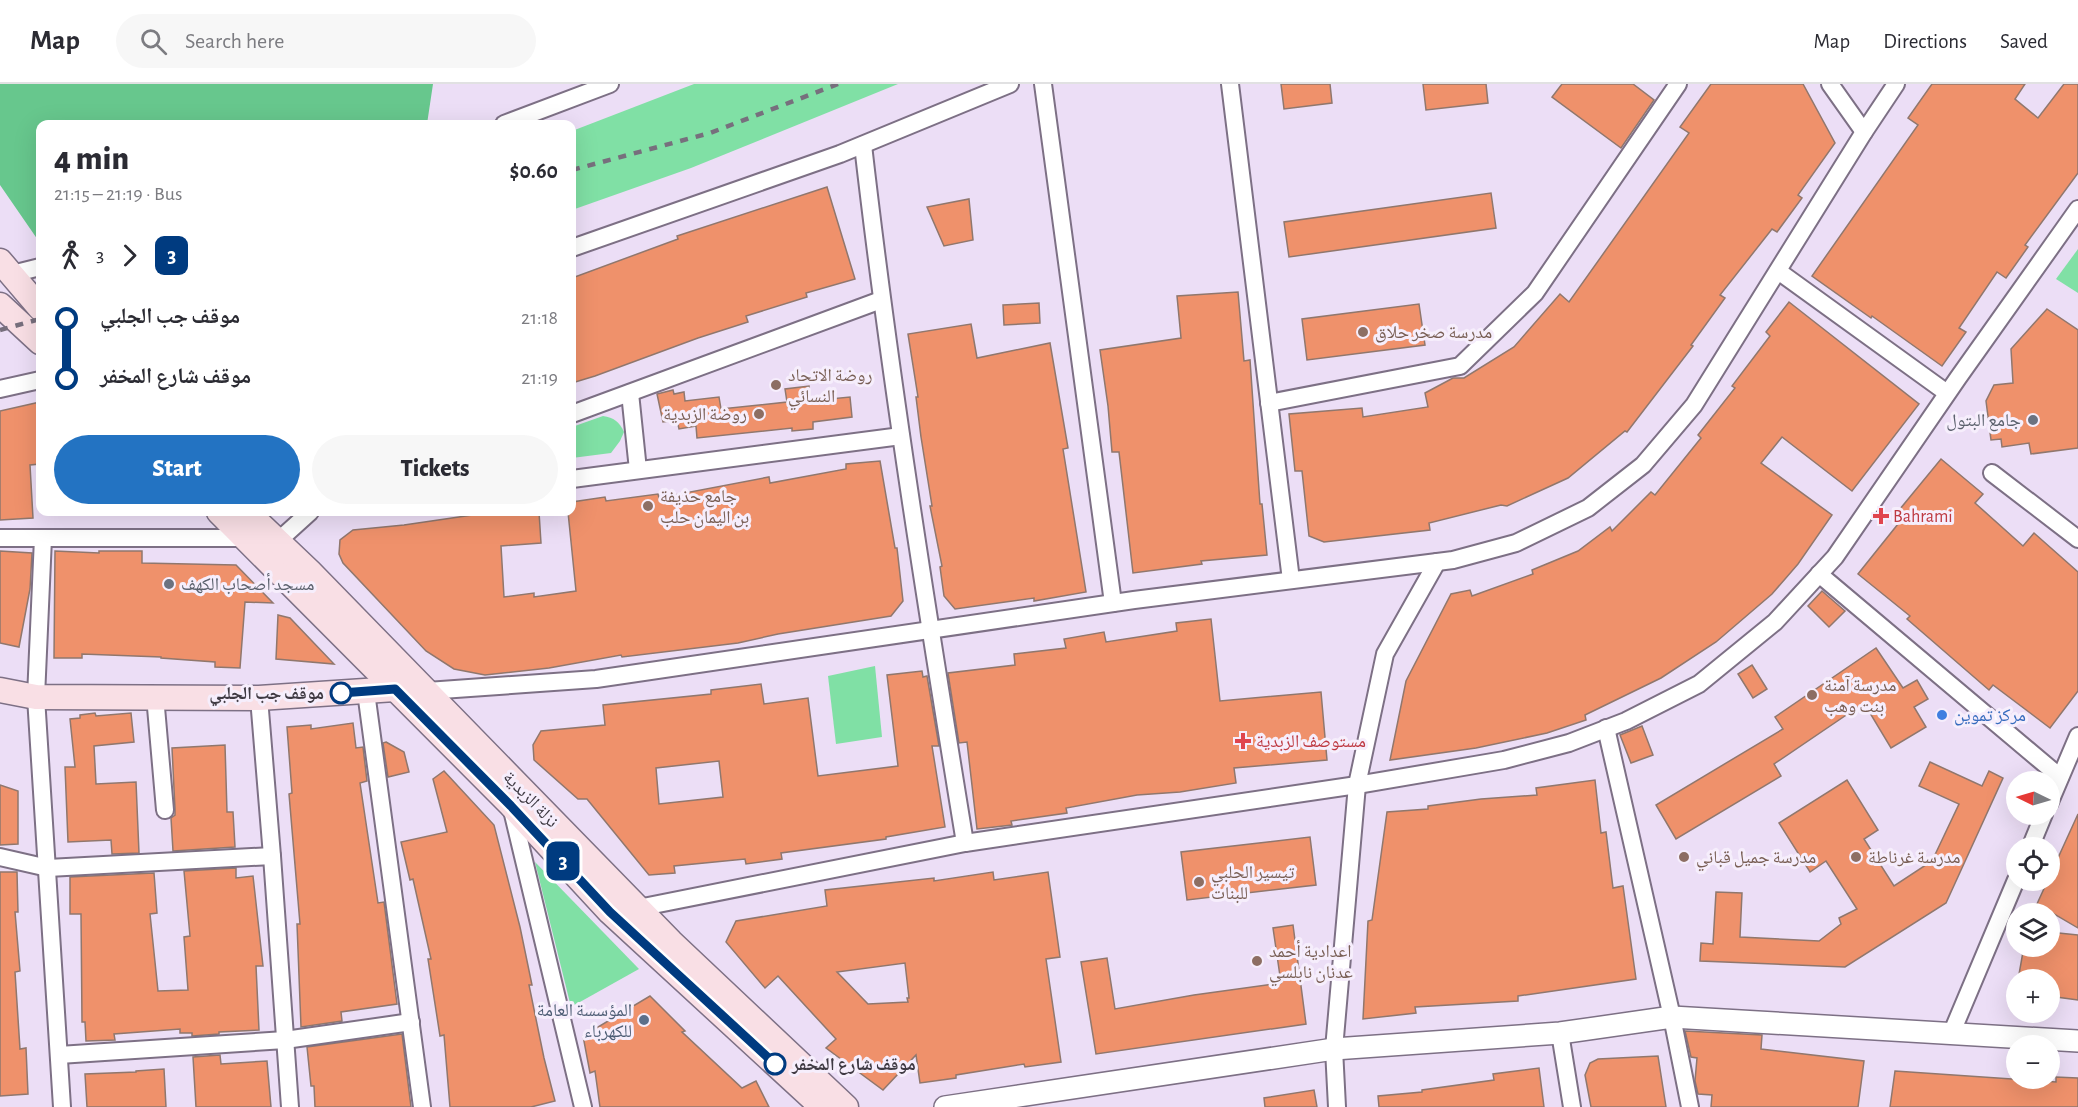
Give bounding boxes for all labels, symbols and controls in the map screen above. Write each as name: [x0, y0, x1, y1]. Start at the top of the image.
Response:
search box: [116, 14, 536, 68]
icon: search: [137, 25, 170, 58]
text: Map: [30, 27, 80, 55]
text: Search here: [185, 30, 284, 52]
text: Map: [1814, 31, 1850, 52]
text: Directions: [1883, 31, 1967, 52]
text: Saved: [2000, 31, 2048, 52]
text: 4 min: [54, 143, 129, 176]
text: $0.60: [510, 160, 558, 182]
text: 21:15 – 21:19 · Bus: [54, 184, 182, 204]
icon: walk: [54, 239, 87, 272]
icon: forward: [113, 239, 146, 272]
text: 3: [96, 245, 104, 265]
text: 3: [167, 245, 176, 266]
text: موقف جب الجلبي: [100, 305, 240, 327]
text: 21:18: [521, 308, 558, 328]
place label: مدرسة صخر حلاق: [1375, 324, 1492, 343]
marker: مدرسة صخر حلاق: [1356, 325, 1370, 339]
text: موقف شارع المخفر: [100, 365, 251, 387]
place label: روضة الاتحاد النسائي: [788, 367, 872, 411]
text: 21:19: [521, 368, 558, 388]
marker: روضة الاتحاد النسائي: [769, 378, 783, 392]
place label: روضة الزبدية: [663, 406, 747, 425]
marker: روضة الزبدية: [752, 407, 766, 421]
place label: جامع البتول: [1946, 412, 2021, 432]
marker: جامع البتول: [2026, 413, 2040, 427]
button: Start: [54, 435, 300, 504]
button: Tickets: [312, 435, 558, 504]
place label: جامع حذيفة بن اليمان حلب: [660, 488, 749, 528]
marker: جامع حذيفة بن اليمان حلب: [641, 499, 655, 513]
place label: Bahrami: [1893, 508, 1953, 526]
marker: Bahrami: [1874, 509, 1888, 523]
place label: مسجد أصحاب الكهف: [181, 573, 314, 595]
marker: مسجد أصحاب الكهف: [162, 577, 176, 591]
place label: مدرسة آمنة بنت وهب: [1824, 675, 1897, 717]
marker: موقف جب الجلبي: [330, 682, 352, 704]
place label: موقف جب الجلبي: [209, 685, 324, 707]
marker: مدرسة آمنة بنت وهب: [1805, 688, 1819, 702]
place label: مركز تموين: [1954, 707, 2026, 726]
marker: مركز تموين: [1935, 708, 1949, 722]
marker: مستوصف الزبدية: [1234, 732, 1252, 750]
place label: مستوصف الزبدية: [1256, 733, 1366, 752]
street label: نزلة الزبدية: [499, 768, 561, 832]
north arrow: [2006, 771, 2060, 825]
map controls: [2006, 771, 2060, 1089]
button: locate: [2006, 837, 2060, 891]
line badge: 3: [544, 842, 582, 880]
place label: مدرسة جميل قباني: [1696, 849, 1816, 872]
place label: مدرسة غرناطة: [1868, 849, 1961, 867]
marker: مدرسة جميل قباني: [1677, 850, 1691, 864]
marker: مدرسة غرناطة: [1849, 850, 1863, 864]
text: 3: [558, 851, 568, 872]
place label: تيسير الحلبي للبنات: [1211, 864, 1294, 904]
marker: تيسير الحلبي للبنات: [1192, 875, 1206, 889]
button: layers: [2006, 903, 2060, 957]
place label: اعدادية أحمد عدنان نابلسي: [1269, 940, 1353, 987]
marker: اعدادية أحمد عدنان نابلسي: [1250, 954, 1264, 968]
button: +: [2006, 969, 2060, 1023]
place label: المؤسسة العامة للكهرباء: [537, 1002, 632, 1042]
marker: المؤسسة العامة للكهرباء: [637, 1013, 651, 1027]
button: −: [2006, 1035, 2060, 1089]
marker: موقف شارع المخفر: [764, 1053, 786, 1075]
place label: موقف شارع المخفر: [791, 1056, 916, 1075]

